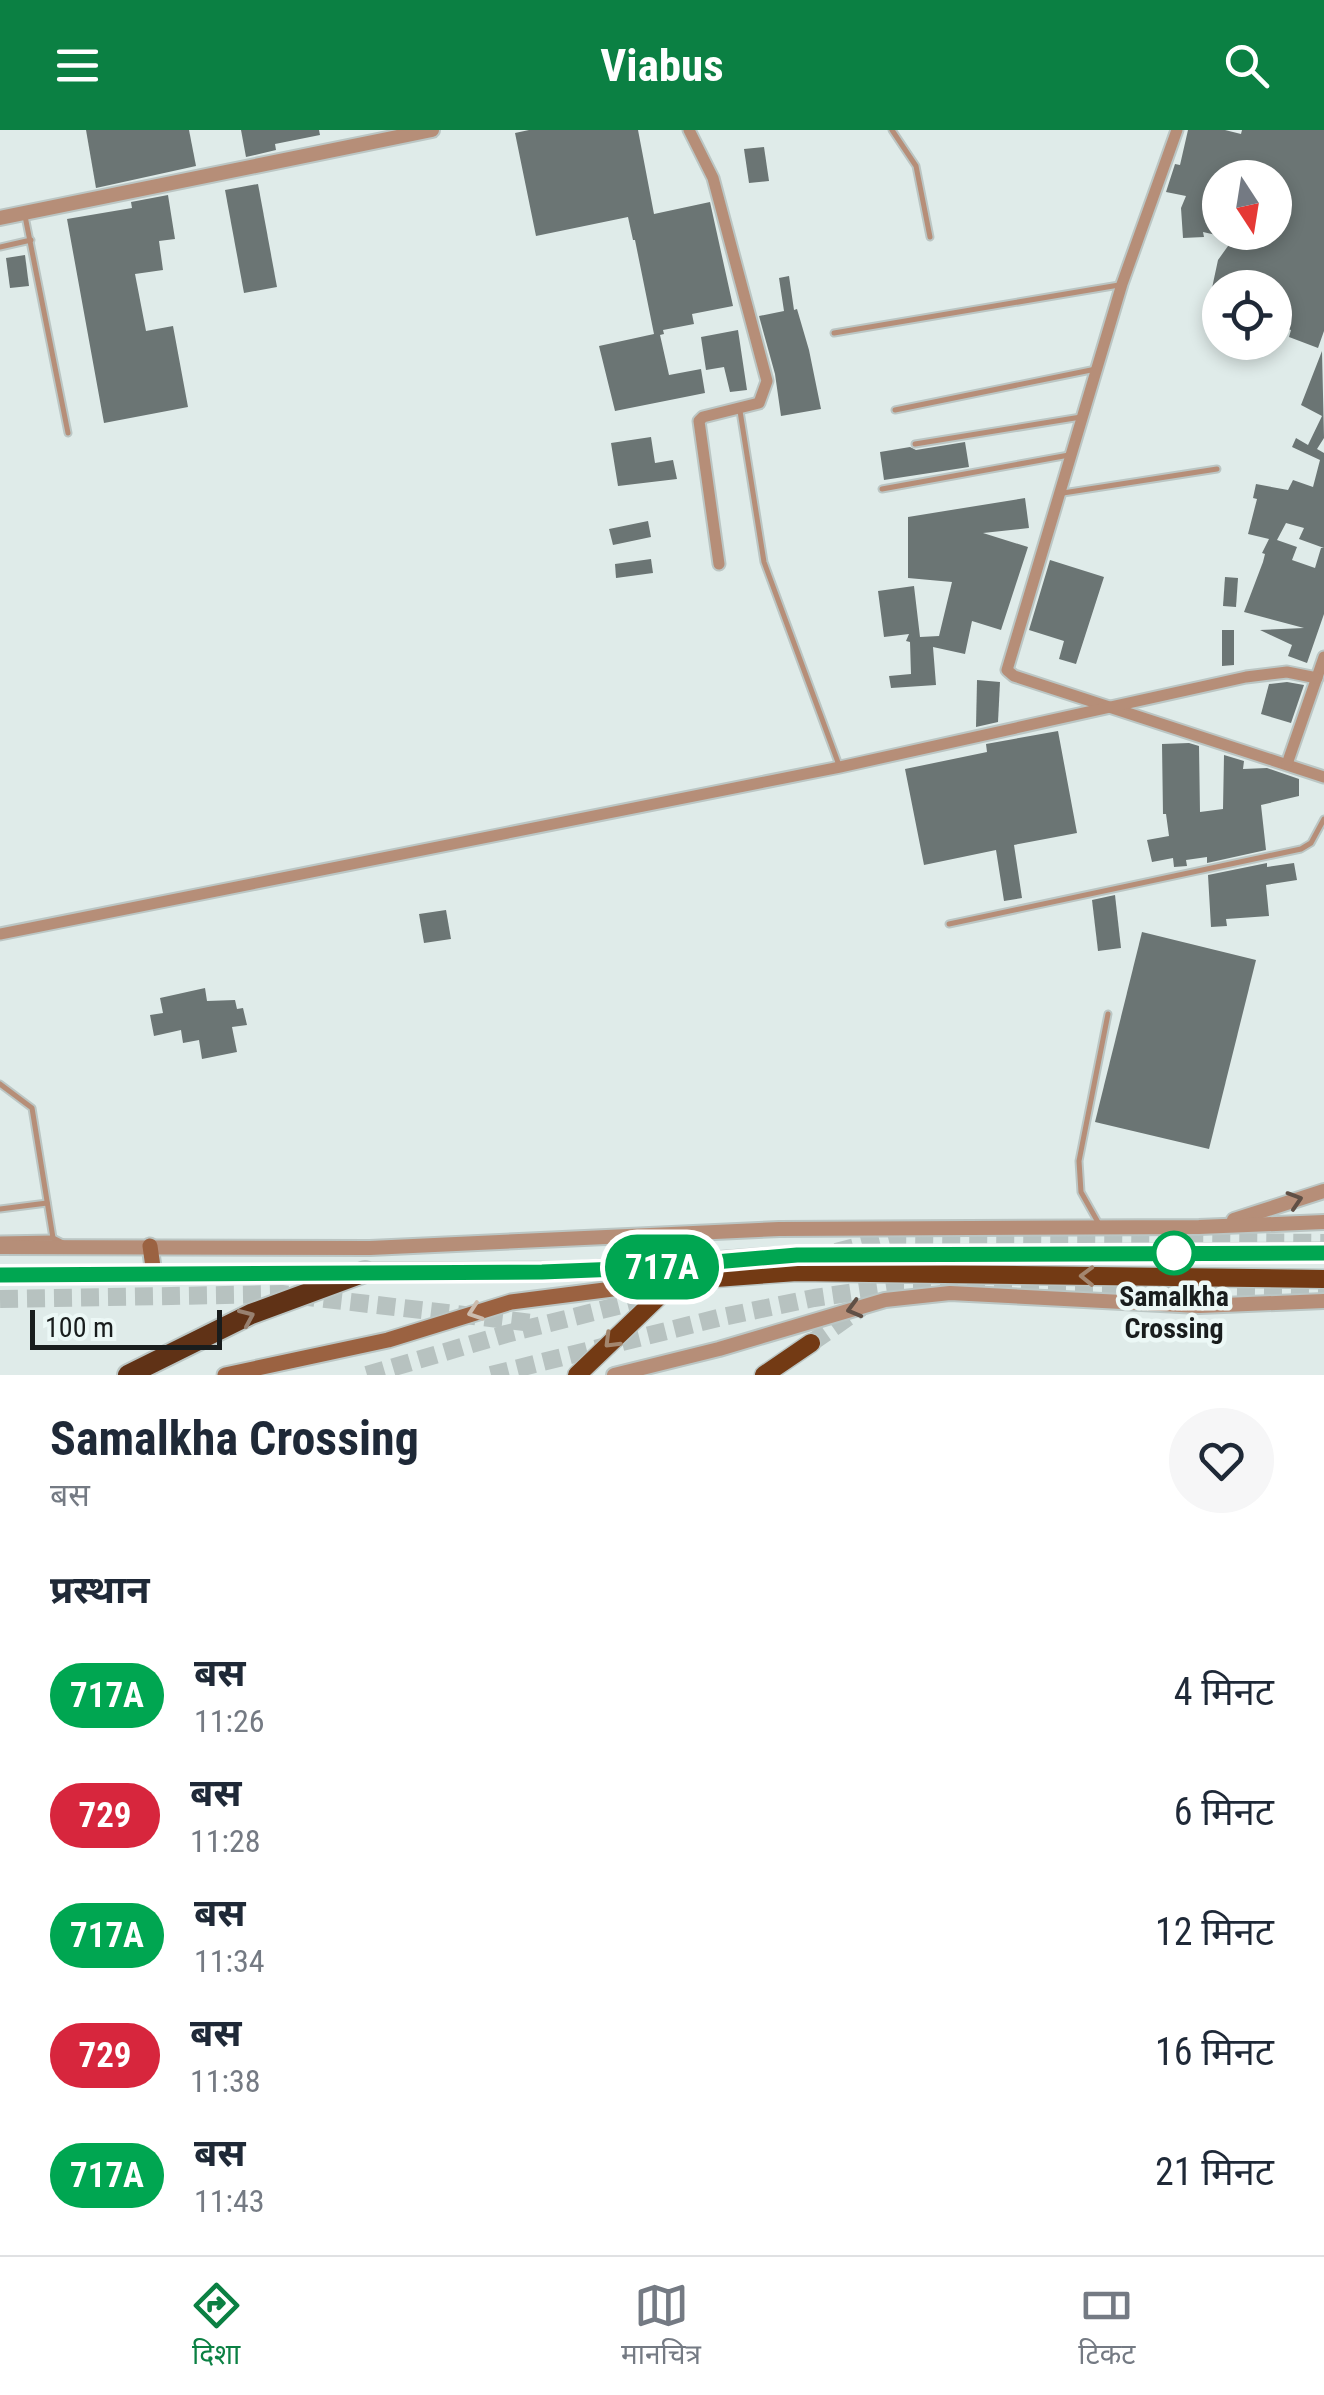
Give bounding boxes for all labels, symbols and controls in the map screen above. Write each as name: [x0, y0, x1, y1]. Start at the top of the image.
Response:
icon: menu: [50, 38, 105, 93]
icon: search: [1219, 38, 1274, 93]
text: Viabus: [600, 39, 724, 92]
north arrow: [1202, 160, 1292, 250]
map controls: [1202, 160, 1292, 360]
button: locate: [1202, 270, 1292, 360]
one-way arrow: [1286, 1192, 1303, 1212]
marker: Samalkha Crossing: [1153, 1232, 1195, 1274]
line badge: 717A: [592, 1234, 732, 1300]
text: 717A: [625, 1247, 699, 1288]
one-way arrow: [1078, 1265, 1094, 1287]
place label: Samalkha Crossing: [1119, 1280, 1229, 1345]
one-way arrow: [847, 1297, 864, 1318]
one-way arrow: [468, 1301, 485, 1321]
scale bar: [30, 1305, 222, 1350]
one-way arrow: [237, 1309, 255, 1329]
text: 100 m: [45, 1311, 114, 1344]
one-way arrow: [604, 1330, 622, 1348]
button: heart: [1169, 1408, 1274, 1513]
text: Samalkha Crossing: [50, 1410, 419, 1467]
text: बस: [50, 1476, 90, 1514]
text: प्रस्थान: [50, 1568, 150, 1612]
text: बस: [194, 1651, 246, 1695]
text: 4 मिनट: [1174, 1670, 1274, 1714]
text: 717A: [70, 1675, 144, 1716]
text: 11:26: [194, 1702, 265, 1740]
text: बस: [190, 1771, 242, 1815]
text: 6 मिनट: [1174, 1790, 1274, 1834]
text: 729: [78, 1795, 132, 1836]
text: 11:28: [190, 1822, 261, 1860]
text: बस: [194, 1891, 246, 1935]
text: 12 मिनट: [1155, 1910, 1274, 1954]
text: 717A: [70, 1915, 144, 1956]
text: 11:34: [194, 1942, 265, 1980]
text: बस: [190, 2011, 242, 2055]
text: 16 मिनट: [1155, 2030, 1274, 2074]
text: 729: [78, 2035, 132, 2076]
text: 11:38: [190, 2062, 261, 2100]
text: बस: [194, 2131, 246, 2175]
text: 21 मिनट: [1155, 2150, 1274, 2194]
text: 717A: [70, 2155, 144, 2196]
text: 11:43: [194, 2182, 265, 2220]
tab: दिशा: [189, 2278, 244, 2375]
tab: मानचित्र: [621, 2278, 701, 2375]
tab: टिकट: [1078, 2278, 1135, 2375]

